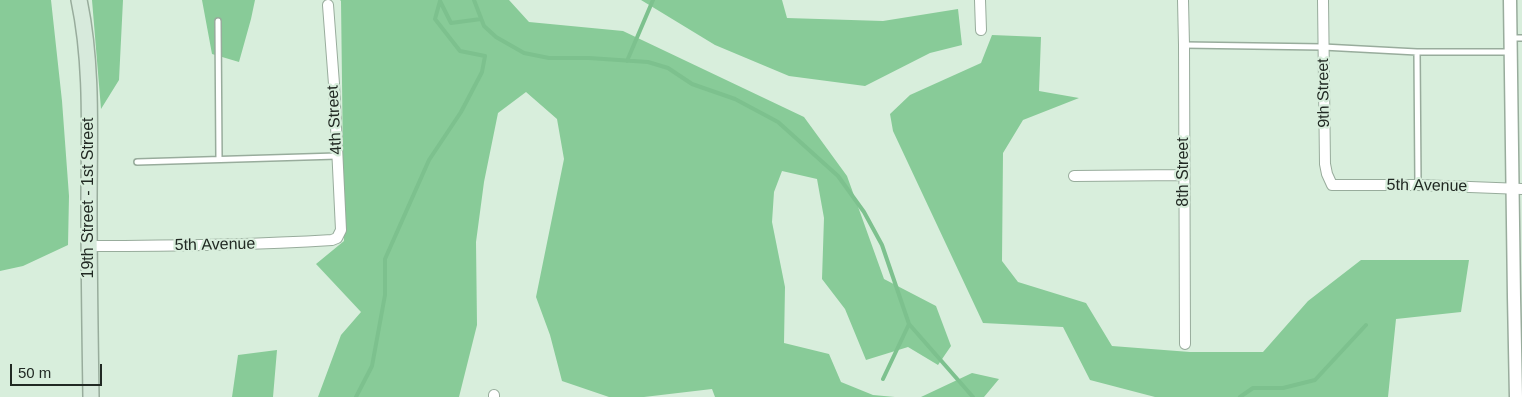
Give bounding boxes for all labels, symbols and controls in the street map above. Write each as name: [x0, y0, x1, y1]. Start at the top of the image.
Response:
street label: 9th Street: [1314, 58, 1334, 128]
street label: 4th Street: [324, 85, 346, 155]
street label: 19th Street - 1st Street: [79, 118, 99, 278]
street label: 8th Street: [1174, 137, 1194, 207]
street label: 5th Avenue: [1387, 176, 1467, 196]
street label: 5th Avenue: [175, 235, 255, 255]
scale bar: [12, 354, 105, 386]
text: 50 m: [18, 364, 51, 381]

